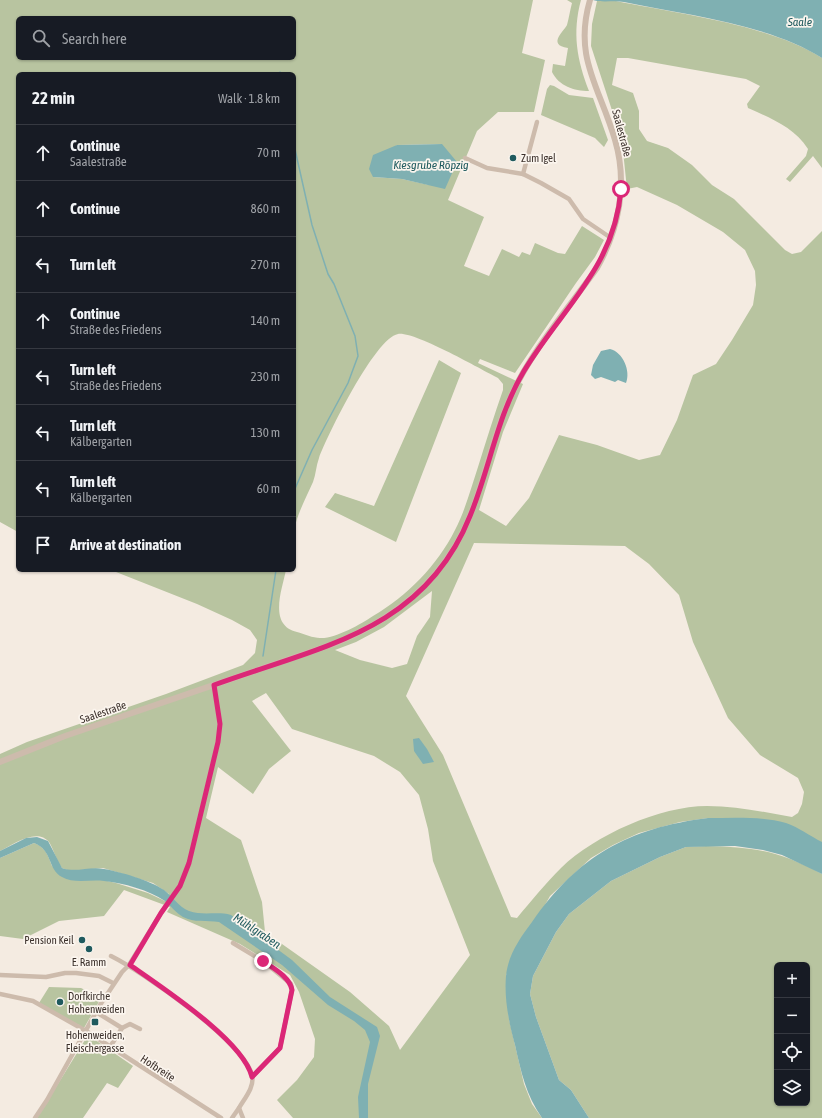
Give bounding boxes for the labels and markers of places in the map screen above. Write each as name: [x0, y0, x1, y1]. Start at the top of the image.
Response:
place label: Zum Igel: [521, 152, 556, 164]
marker: Zum Igel: [508, 153, 518, 163]
place label: Pension Keil: [24, 934, 74, 946]
marker: Pension Keil: [77, 935, 87, 945]
marker: E. Ramm: [84, 944, 94, 954]
place label: E. Ramm: [72, 956, 106, 968]
place label: Dorfkirche Hohenweiden: [68, 990, 125, 1015]
marker: Dorfkirche Hohenweiden: [55, 997, 65, 1007]
marker: Hohenweiden, Fleischergasse: [90, 1017, 100, 1027]
place label: Hohenweiden, Fleischergasse: [66, 1029, 124, 1054]

